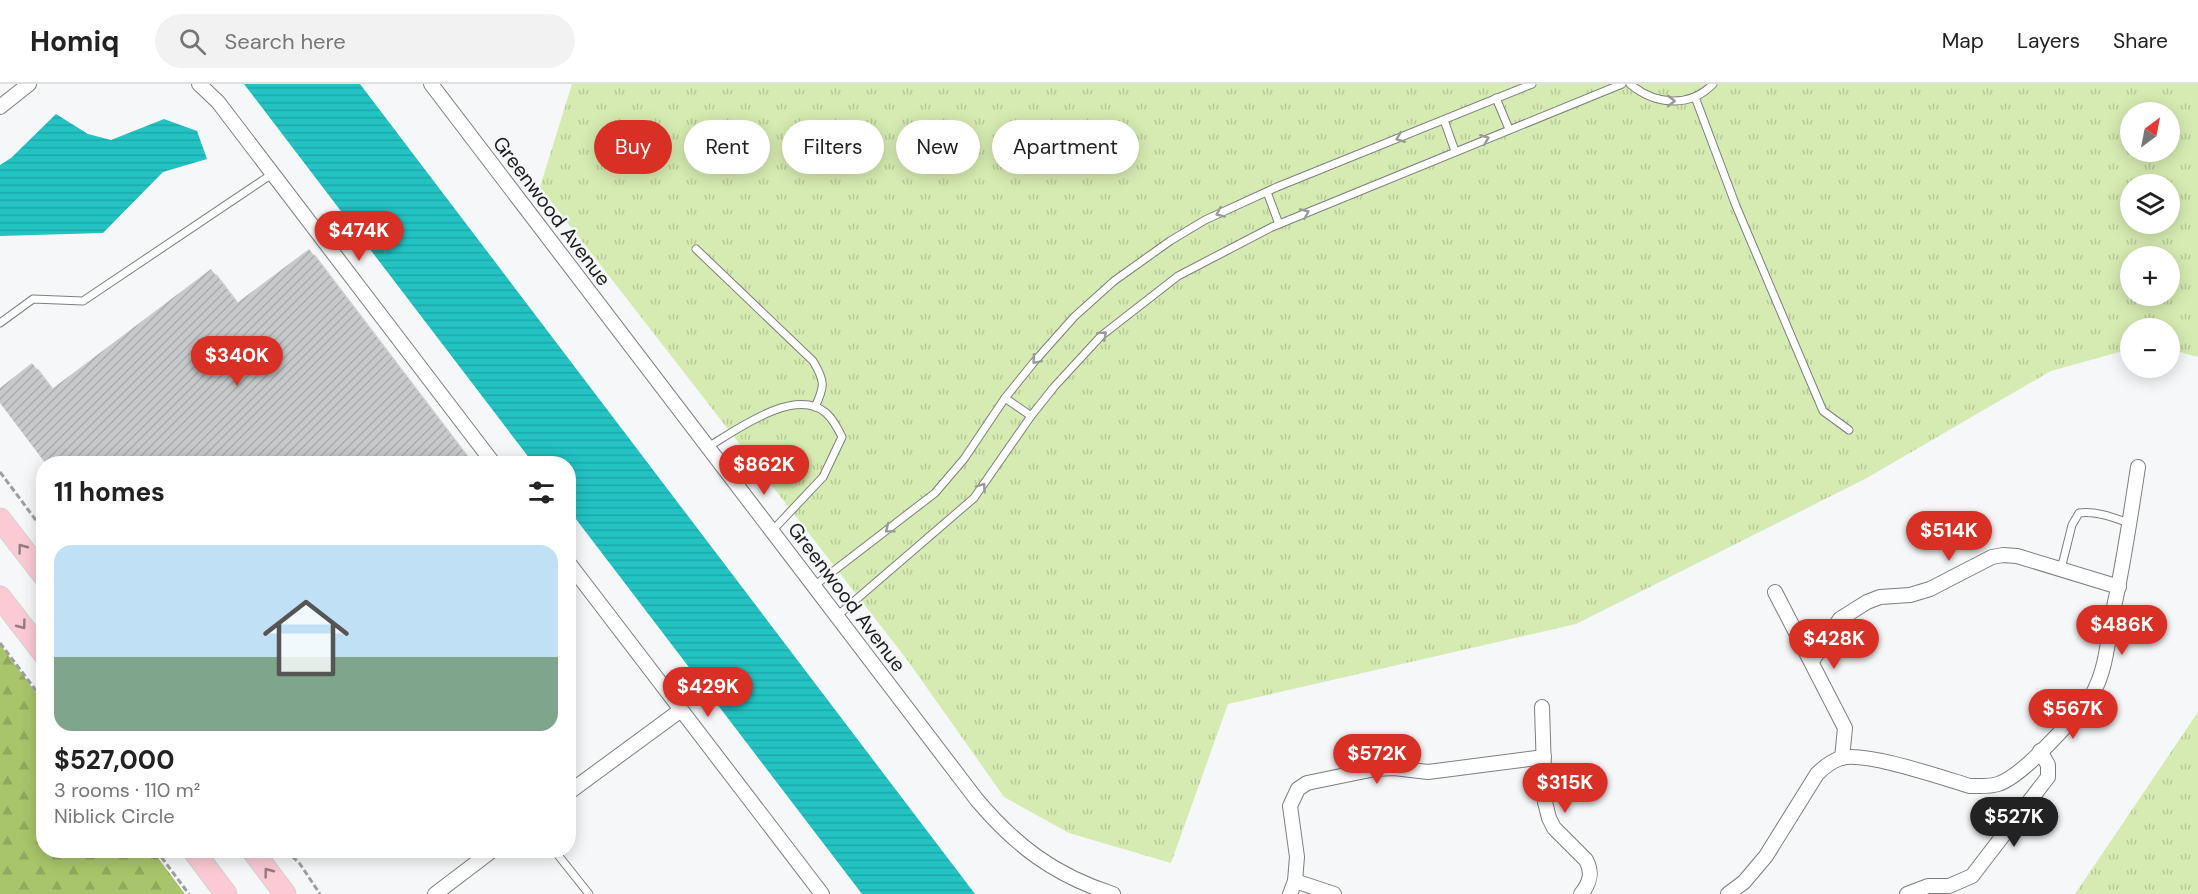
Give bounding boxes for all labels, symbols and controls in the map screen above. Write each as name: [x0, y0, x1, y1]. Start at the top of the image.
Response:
search box: [155, 14, 575, 68]
text: Homiq: [30, 23, 119, 60]
icon: search: [176, 25, 209, 58]
text: Search here: [224, 27, 346, 56]
text: Map: [1942, 27, 1984, 55]
text: Layers: [2017, 27, 2080, 55]
text: Share: [2113, 27, 2168, 55]
one-way arrow: [1667, 95, 1676, 107]
north arrow: [2120, 102, 2180, 162]
map controls: [2120, 102, 2180, 378]
chip: Buy: [594, 120, 672, 174]
chip: Rent: [684, 120, 770, 174]
chip: Filters: [782, 120, 884, 174]
chip: New: [896, 120, 980, 174]
chip: Apartment: [992, 120, 1139, 174]
street label: Greenwood Avenue: [487, 131, 617, 291]
one-way arrow: [1395, 131, 1406, 143]
one-way arrow: [1479, 134, 1490, 146]
button: layers: [2120, 174, 2180, 234]
one-way arrow: [1215, 206, 1226, 218]
one-way arrow: [1298, 208, 1309, 220]
pin: $474K: [317, 211, 401, 262]
text: $474K: [329, 217, 389, 243]
button: +: [2120, 246, 2180, 306]
button: −: [2120, 318, 2180, 378]
one-way arrow: [1096, 331, 1107, 342]
pin: $340K: [195, 336, 279, 387]
text: $340K: [205, 342, 269, 368]
one-way arrow: [1032, 353, 1043, 364]
pin: $862K: [722, 445, 806, 496]
text: $862K: [733, 451, 795, 477]
text: 11 homes: [54, 475, 165, 509]
icon: filters: [525, 476, 558, 509]
one-way arrow: [975, 483, 986, 494]
pin: $514K: [1907, 511, 1991, 562]
street label: Greenwood Avenue: [782, 517, 912, 677]
text: $514K: [1920, 517, 1978, 543]
one-way arrow: [884, 521, 895, 532]
one-way arrow: [18, 543, 29, 554]
icon: home: [252, 584, 360, 692]
pin: $486K: [2080, 605, 2164, 656]
text: $486K: [2090, 611, 2154, 637]
one-way arrow: [14, 619, 25, 630]
pin: $428K: [1792, 619, 1876, 670]
text: $428K: [1803, 625, 1865, 651]
pin: $429K: [666, 667, 750, 718]
text: $429K: [677, 673, 739, 699]
pin: $567K: [2031, 689, 2115, 740]
text: $567K: [2043, 695, 2103, 721]
pin: $572K: [1335, 734, 1419, 785]
text: $572K: [1347, 740, 1407, 766]
text: $527,000: [54, 743, 174, 777]
pin: $315K: [1523, 763, 1607, 814]
text: $315K: [1537, 769, 1593, 795]
text: 3 rooms · 110 m²: [54, 777, 200, 803]
pin: $527K: [1972, 797, 2056, 848]
text: Niblick Circle: [54, 803, 175, 829]
text: $527K: [1984, 803, 2044, 829]
one-way arrow: [265, 868, 276, 879]

